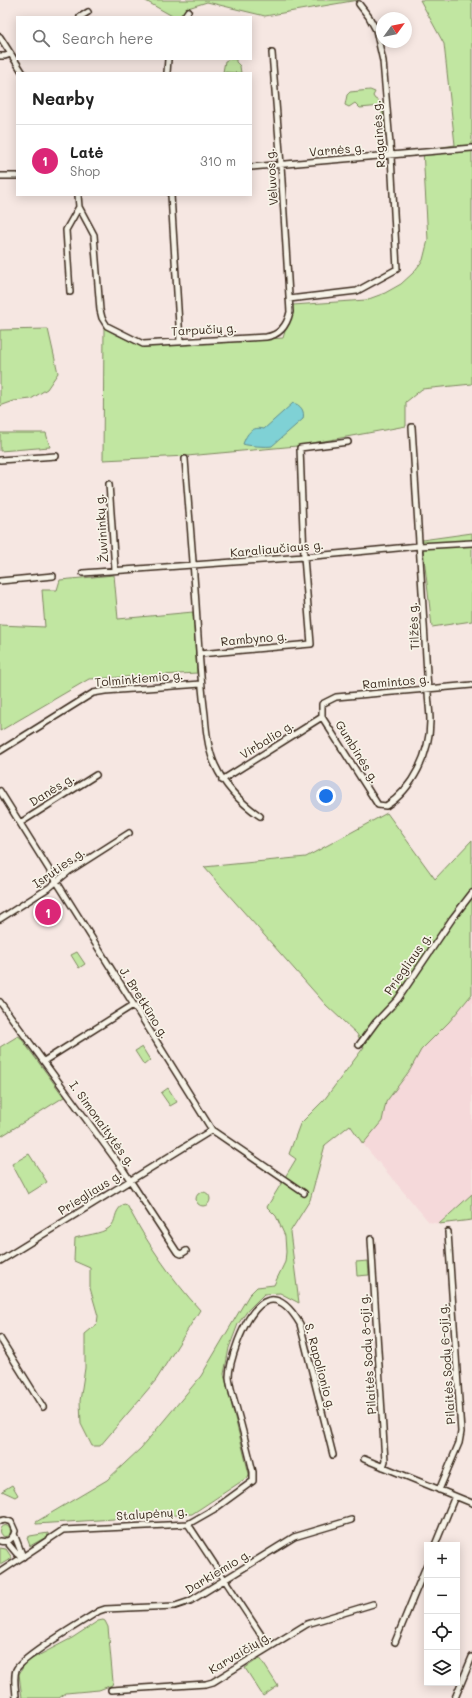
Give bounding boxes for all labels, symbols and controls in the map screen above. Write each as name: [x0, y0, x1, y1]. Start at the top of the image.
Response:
north arrow: [376, 12, 412, 48]
search box: [16, 16, 252, 60]
icon: search: [30, 27, 52, 49]
text: Search here: [62, 28, 153, 48]
text: Nearby: [32, 87, 94, 109]
street label: Ragainės g.: [368, 100, 388, 168]
street label: Varnės g.: [308, 139, 365, 159]
text: Latė: [70, 142, 104, 162]
street label: Vėluvos g.: [261, 148, 281, 206]
text: 1: [42, 152, 48, 169]
text: 310 m: [200, 152, 236, 169]
text: Shop: [70, 162, 100, 179]
street label: Tarpučių g.: [171, 319, 237, 339]
street label: Žuvininkų g.: [91, 493, 111, 563]
street label: Karaliaučiaus g.: [229, 536, 324, 560]
street label: Tilžės g.: [404, 602, 422, 650]
street label: Rambyno g.: [220, 627, 288, 649]
street label: Tolminkiemio g.: [94, 666, 184, 690]
street label: Ramintos g.: [362, 670, 430, 692]
street label: Virbalio g.: [236, 716, 296, 762]
street label: Gumbinės g.: [332, 717, 383, 786]
street label: Danės g.: [26, 769, 77, 809]
your location: [316, 786, 336, 806]
street label: Įsruties g.: [29, 843, 88, 891]
pin: 1: [35, 897, 61, 927]
street label: Priegliaus g.: [380, 929, 434, 998]
street label: J. Bretkūno g.: [117, 964, 173, 1041]
street label: I. Simonaitytės g.: [66, 1077, 139, 1169]
street label: Priegliaus g.: [55, 1166, 124, 1218]
street label: Pilaitės Sodų 8-oji g.: [355, 1293, 379, 1415]
street label: Pilaitės Sodų 6-oji g.: [434, 1303, 458, 1425]
street label: S. Rapolionio g.: [302, 1321, 340, 1412]
street label: Stalupėnų g.: [116, 1503, 188, 1523]
map controls: [424, 1542, 460, 1686]
button: +: [424, 1542, 460, 1578]
street label: Darkiemio g.: [182, 1545, 253, 1597]
button: −: [424, 1578, 460, 1614]
button: locate: [424, 1614, 460, 1650]
street label: Karvaičių g.: [205, 1627, 274, 1677]
button: layers: [424, 1650, 460, 1686]

